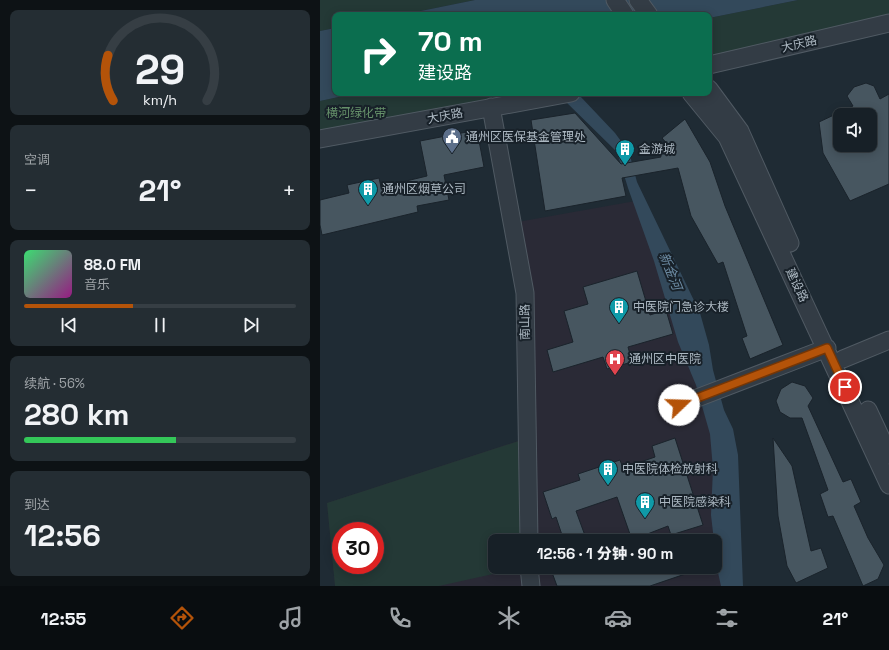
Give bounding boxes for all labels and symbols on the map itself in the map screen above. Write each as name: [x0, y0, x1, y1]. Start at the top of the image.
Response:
street label: 大庆路: [780, 32, 818, 56]
park label: 横河绿化带: [326, 105, 386, 121]
street label: 大庆路: [426, 105, 464, 127]
public building icon: 通州区医保基金管理处: [441, 126, 463, 154]
place label: 通州区医保基金管理处: [466, 129, 586, 145]
building icon: 金游城: [614, 138, 636, 166]
place label: 金游城: [639, 141, 675, 157]
building icon: 通州区烟草公司: [357, 178, 379, 206]
place label: 通州区烟草公司: [382, 181, 466, 197]
water label: 新金河: [655, 250, 687, 295]
street label: 建设路: [782, 265, 812, 305]
building icon: 中医院门急诊大楼: [608, 296, 630, 324]
place label: 中医院门急诊大楼: [633, 299, 729, 315]
street label: 南山路: [517, 304, 533, 340]
hospital icon: 通州区中医院: [604, 348, 626, 376]
place label: 通州区中医院: [629, 351, 701, 367]
pin: [828, 370, 862, 404]
position arrow: [658, 384, 700, 426]
building icon: 中医院体检放射科: [597, 458, 619, 486]
place label: 中医院体检放射科: [622, 461, 718, 477]
building icon: 中医院感染科: [634, 491, 656, 519]
place label: 中医院感染科: [659, 494, 731, 510]
speed limit sign: 30: [332, 522, 384, 574]

